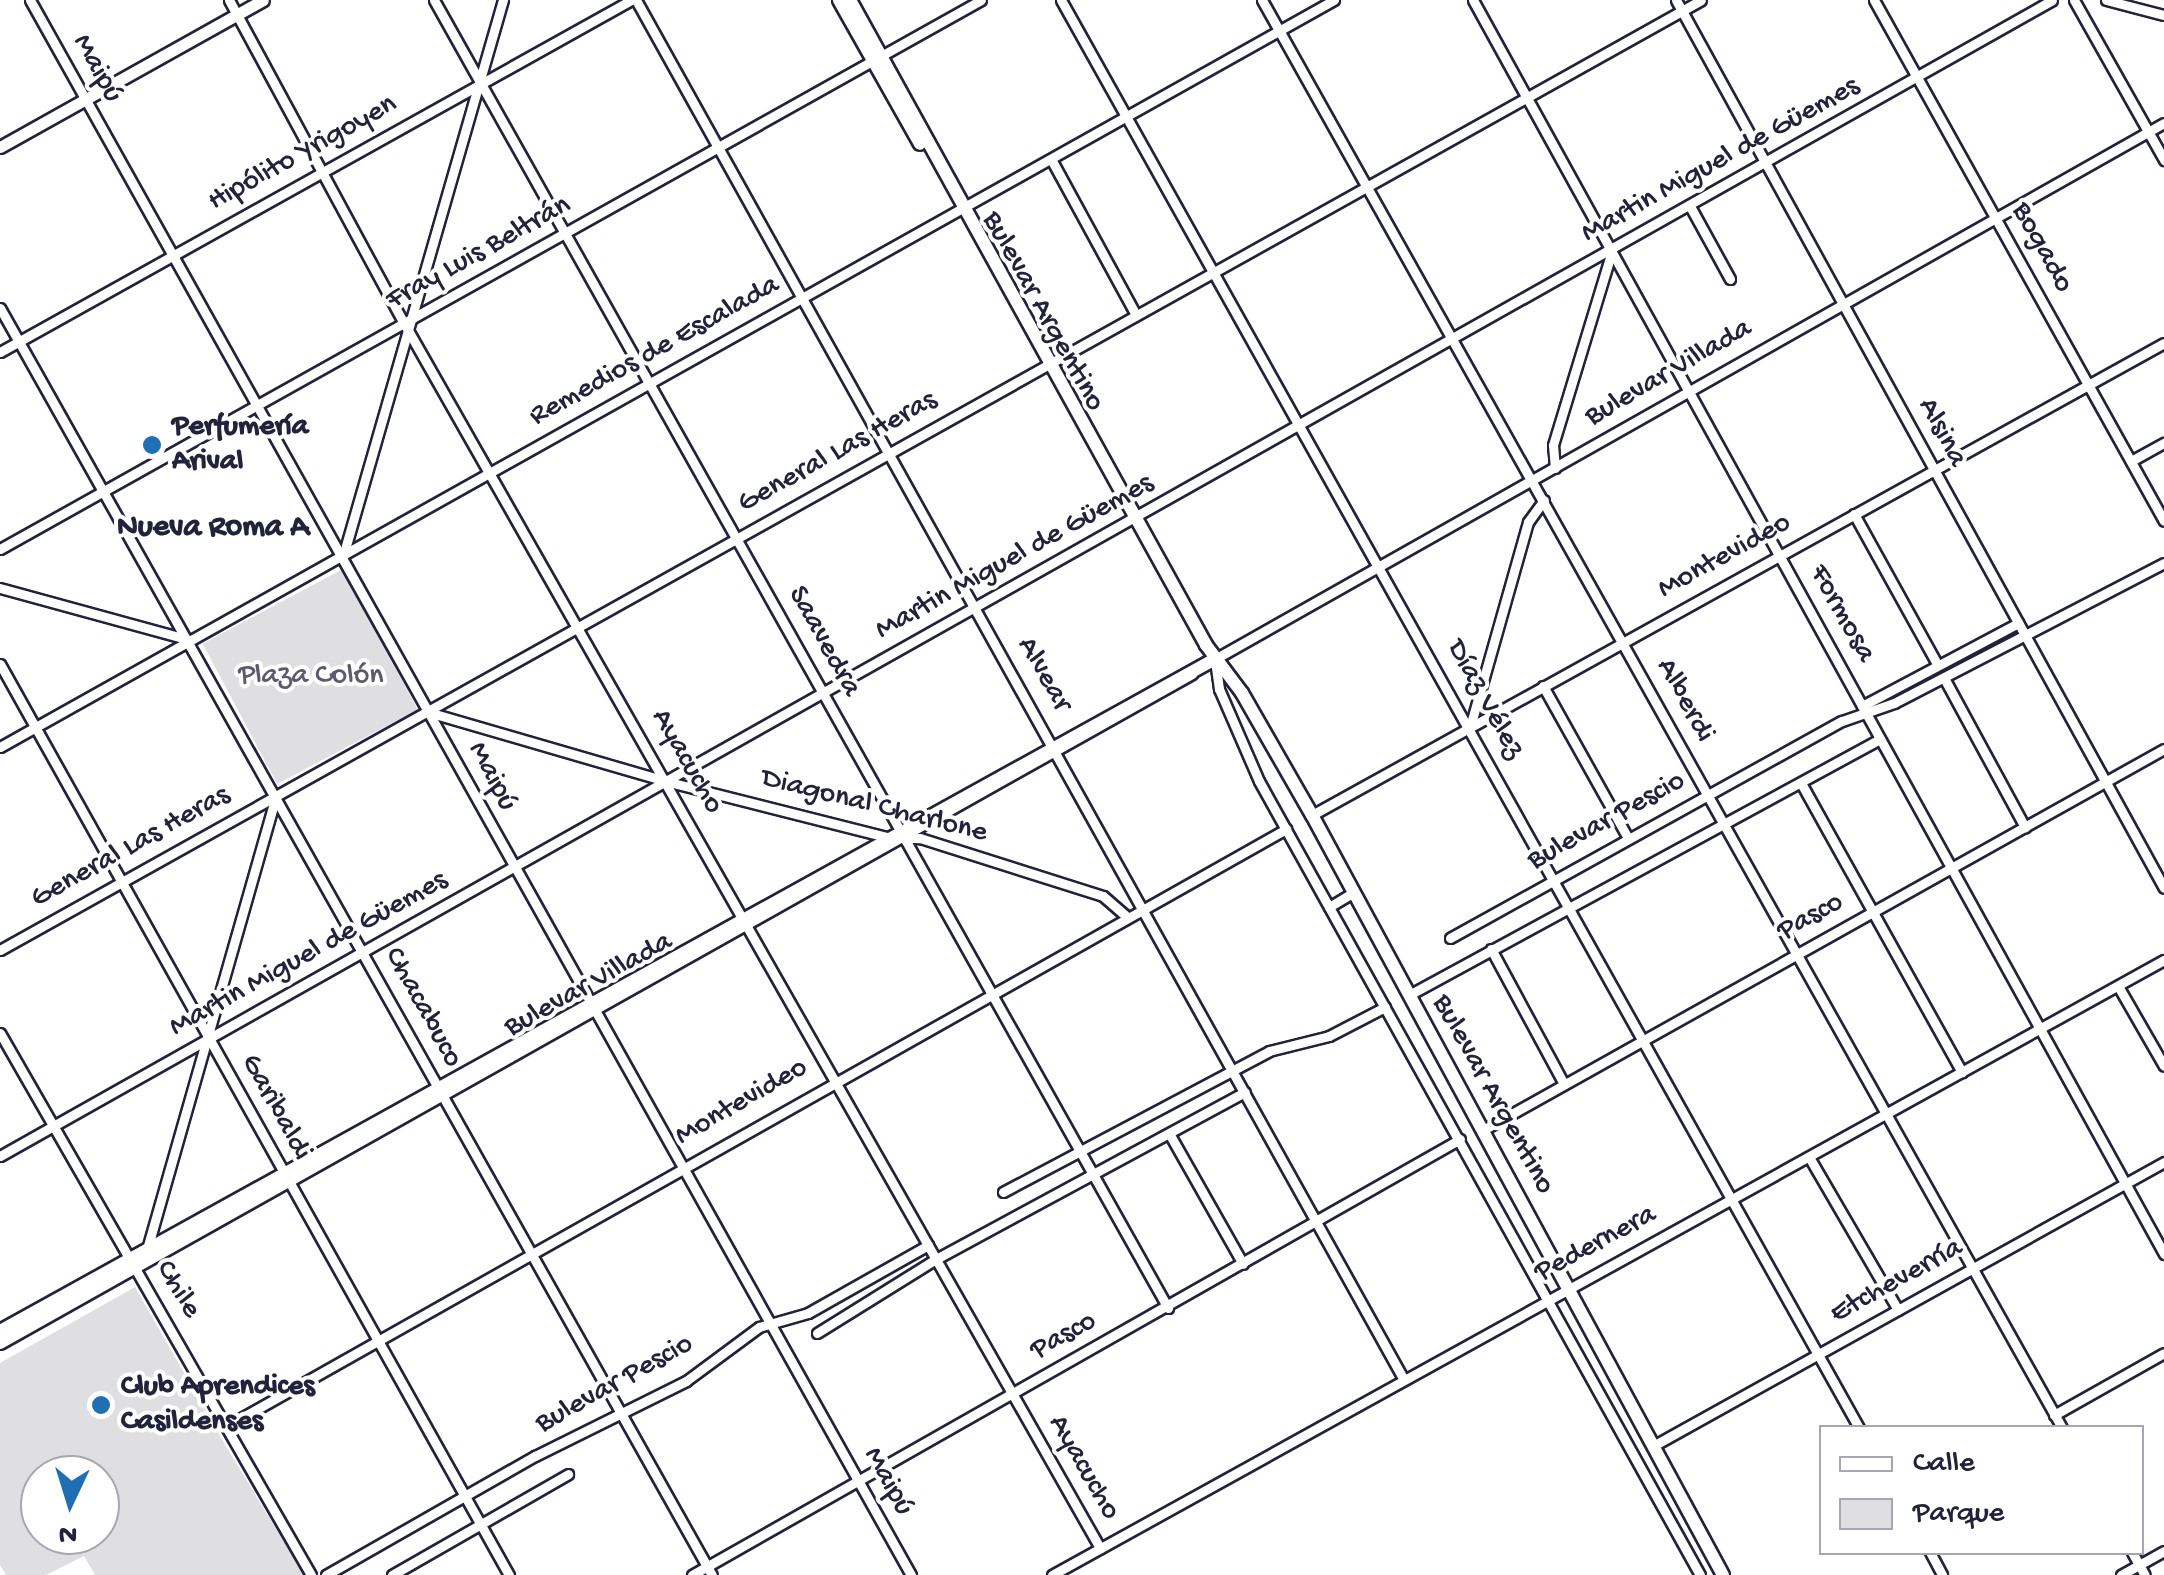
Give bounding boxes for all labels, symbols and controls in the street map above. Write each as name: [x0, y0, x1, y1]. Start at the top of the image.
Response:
street label: Maipú: [63, 28, 129, 110]
street label: Martin Miguel de Güemes: [1576, 70, 1866, 252]
street label: Hipólito Yrigoyen: [202, 87, 404, 221]
street label: Fray Luis Beltrán: [380, 188, 578, 320]
street label: Bogado: [2002, 197, 2080, 299]
street label: Bulevar Argentino: [972, 206, 1112, 418]
street label: Remedios de Escalada: [524, 268, 786, 436]
street label: Bulevar Villada: [1579, 312, 1759, 436]
street label: General Las Heras: [732, 383, 944, 523]
street label: Alsina: [1908, 392, 1974, 474]
place label: Perfumería Arival: [172, 410, 308, 480]
marker: Perfumería Arival: [141, 434, 163, 456]
street label: Martin Miguel de Güemes: [870, 467, 1160, 649]
street label: Montevideo: [1652, 506, 1798, 608]
district label: Nueva Roma A: [117, 509, 309, 547]
street label: Formosa: [1800, 559, 1882, 669]
street label: Saavedra: [778, 580, 868, 704]
street label: Alvear: [1007, 631, 1079, 719]
street label: Díaz Vélez: [1437, 634, 1531, 766]
street label: Alberdi: [1646, 653, 1722, 749]
park label: Plaza Colón: [238, 659, 384, 695]
street label: Ayacucho: [642, 703, 730, 821]
street label: Maipú: [458, 736, 524, 818]
street label: Diagonal Charlone: [757, 762, 991, 852]
street label: Bulevar Pescio: [1522, 764, 1692, 880]
street label: General Las Heras: [25, 778, 237, 918]
street label: Martin Miguel de Güemes: [164, 864, 454, 1046]
street label: Pasco: [1772, 885, 1850, 951]
street label: Bulevar Villada: [499, 925, 679, 1047]
street label: Chacabuco: [374, 942, 470, 1074]
street label: Bulevar Argentino: [1422, 989, 1562, 1201]
street label: Garibaldi: [231, 1049, 319, 1167]
street label: Montevideo: [669, 1051, 815, 1155]
street label: Pedernera: [1529, 1198, 1663, 1292]
street label: Etcheverría: [1824, 1231, 1970, 1333]
street label: Chile: [146, 1255, 208, 1325]
street label: Pasco: [1025, 1304, 1103, 1370]
street label: Bulevar Pescio: [530, 1327, 700, 1443]
place label: Club Aprendices Casildenses: [121, 1370, 315, 1440]
marker: Club Aprendices Casildenses: [90, 1394, 112, 1416]
street label: Ayacucho: [1039, 1409, 1127, 1527]
legend: [1819, 1425, 2144, 1555]
street label: Maipú: [854, 1441, 920, 1523]
text: Calle: [1913, 1447, 1975, 1482]
north arrow: [20, 1455, 120, 1555]
text: Parque: [1913, 1497, 2004, 1532]
text: N: [58, 1516, 78, 1551]

